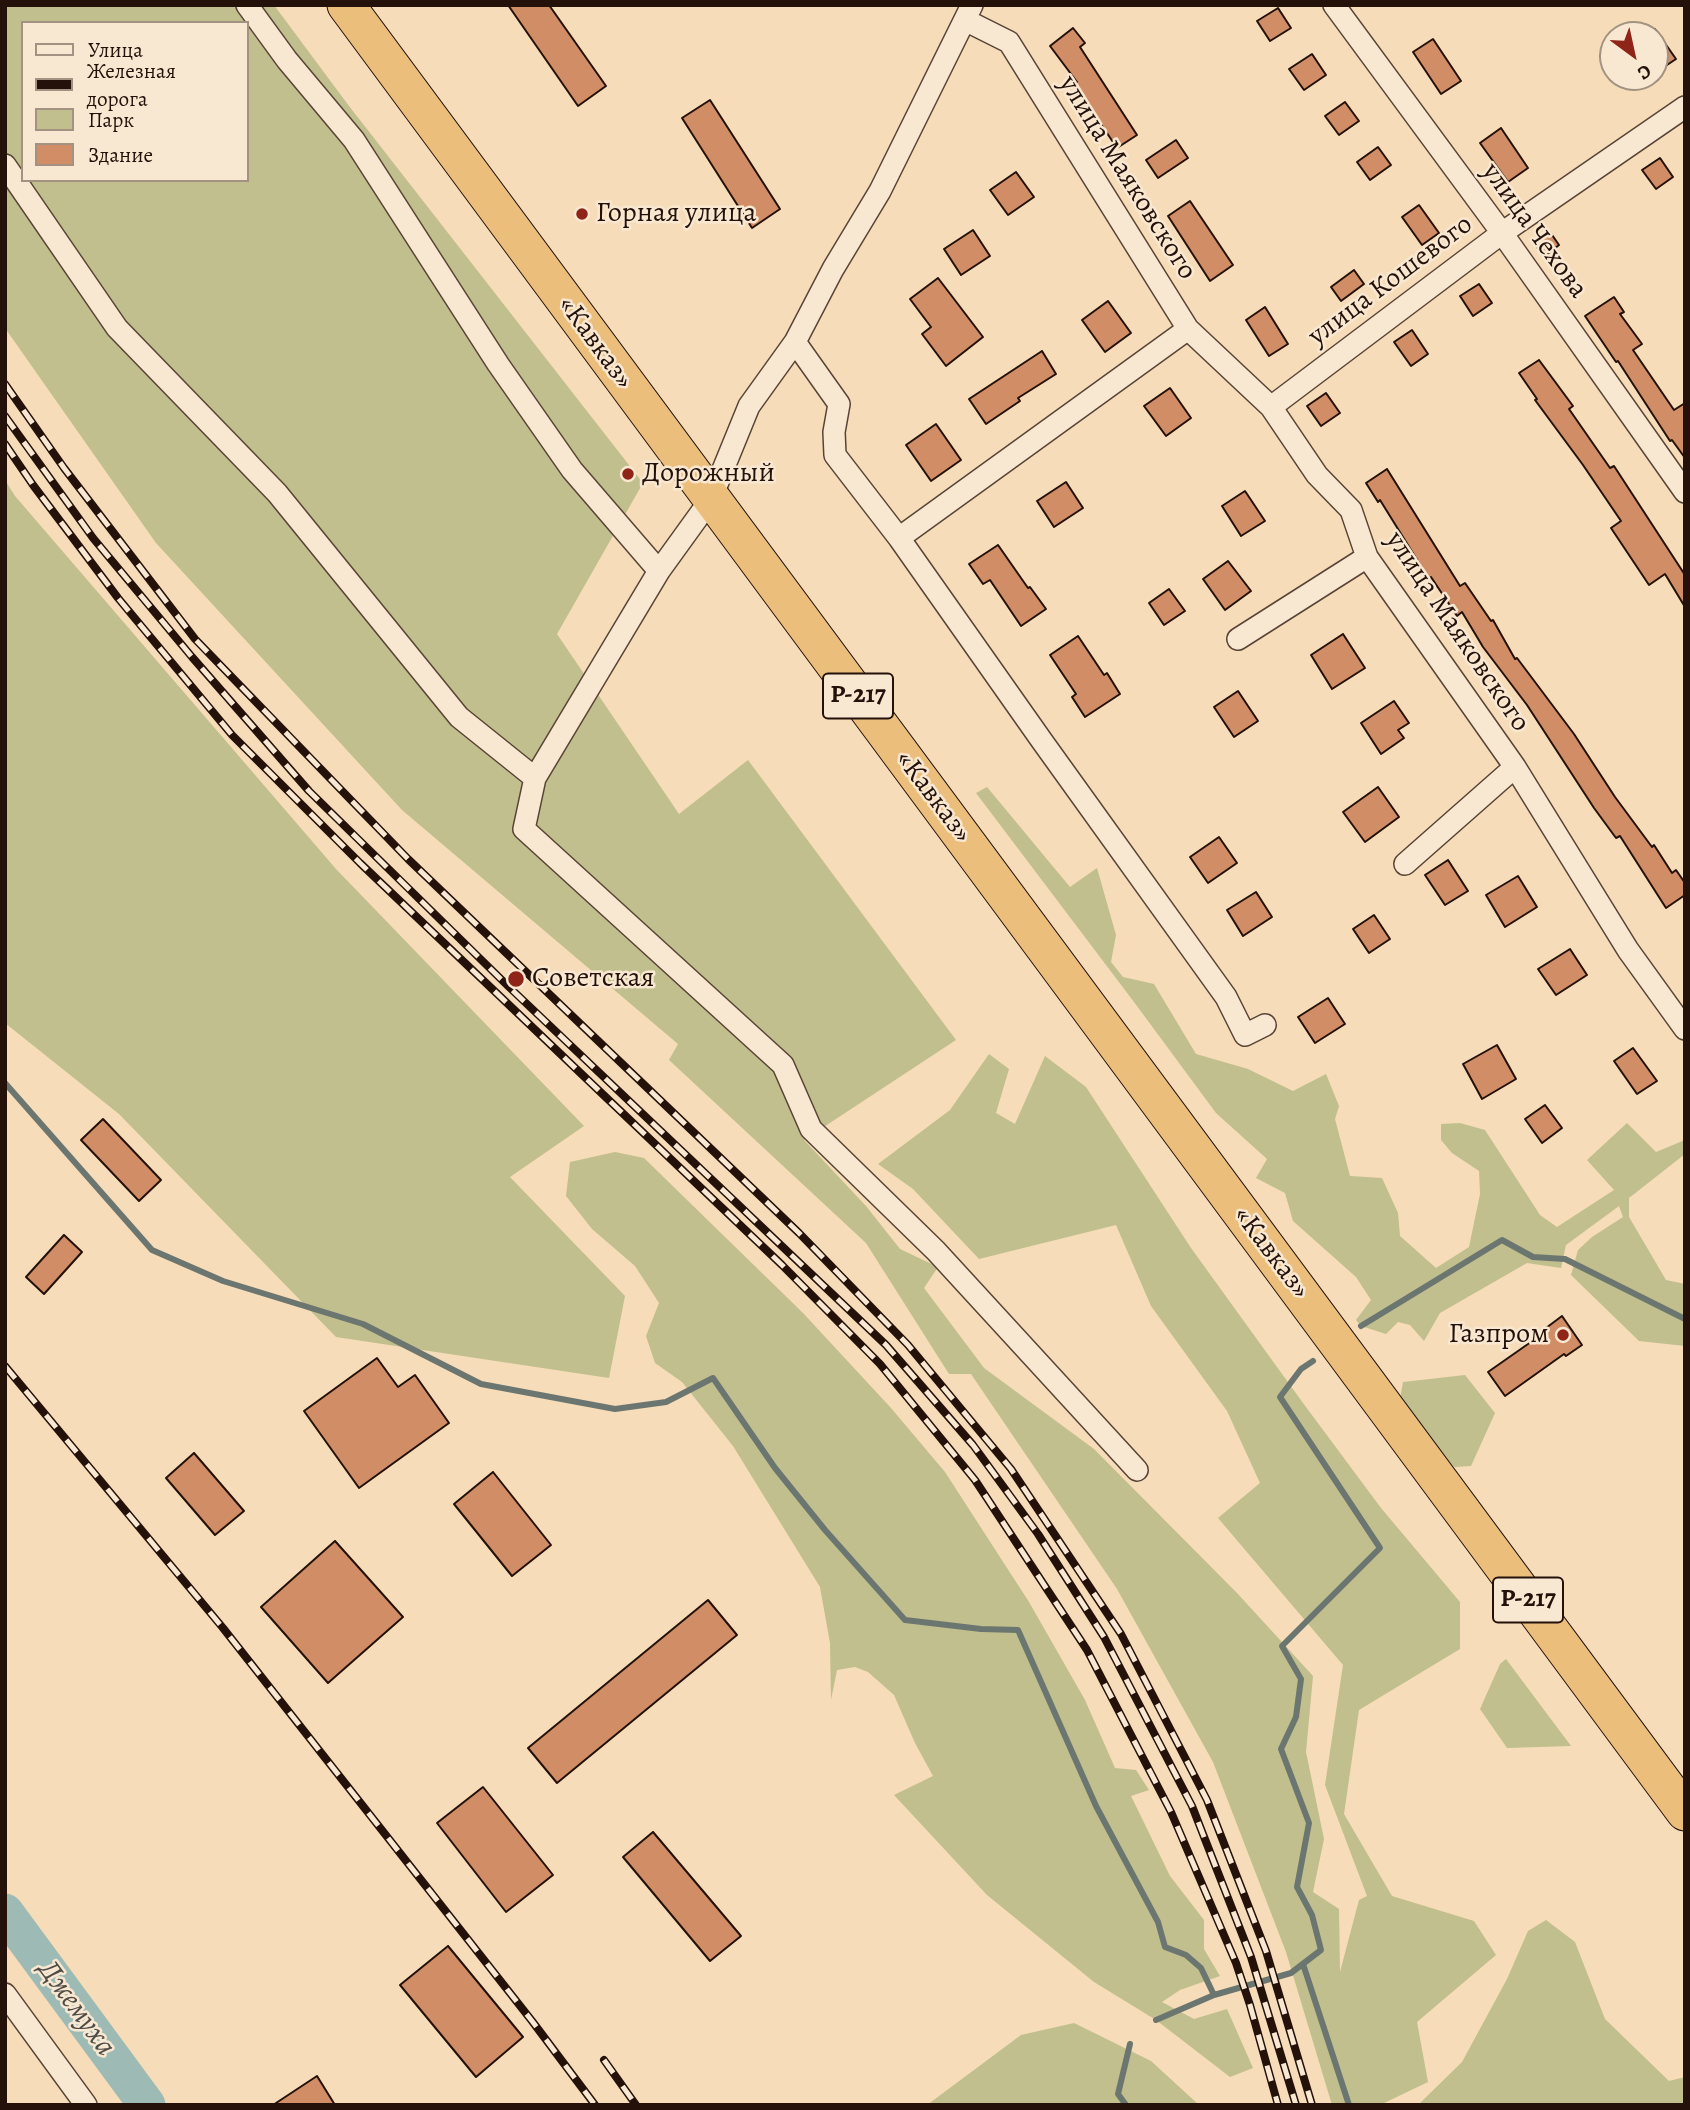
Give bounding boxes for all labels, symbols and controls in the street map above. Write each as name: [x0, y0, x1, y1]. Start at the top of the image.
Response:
legend: [21, 21, 248, 182]
north arrow: [1599, 21, 1669, 91]
text: Улица: [88, 36, 143, 64]
text: Железная дорога: [87, 57, 176, 113]
text: С: [1632, 58, 1656, 86]
street label: улица Маяковского: [1051, 70, 1203, 286]
text: Парк: [88, 106, 134, 134]
text: Здание: [88, 141, 153, 169]
street label: улица Чехова: [1474, 157, 1594, 305]
place label: Горная улица: [596, 197, 756, 231]
marker: Горная улица: [574, 206, 590, 222]
street label: улица Кошевого: [1302, 208, 1480, 354]
street label: «Кавказ»: [550, 290, 640, 396]
place label: Дорожный: [642, 457, 775, 491]
marker: Дорожный: [620, 466, 636, 482]
street label: улица Маяковского: [1378, 525, 1536, 739]
road number: Р-217: [823, 674, 893, 718]
street label: «Кавказ»: [888, 744, 978, 850]
place label: Советская: [532, 962, 654, 996]
marker: Советская: [506, 969, 526, 989]
street label: «Кавказ»: [1226, 1200, 1316, 1306]
place label: Газпром: [1448, 1318, 1549, 1352]
marker: Газпром: [1555, 1327, 1571, 1343]
road number: Р-217: [1493, 1578, 1563, 1623]
water label: Джемуха: [29, 1954, 123, 2064]

